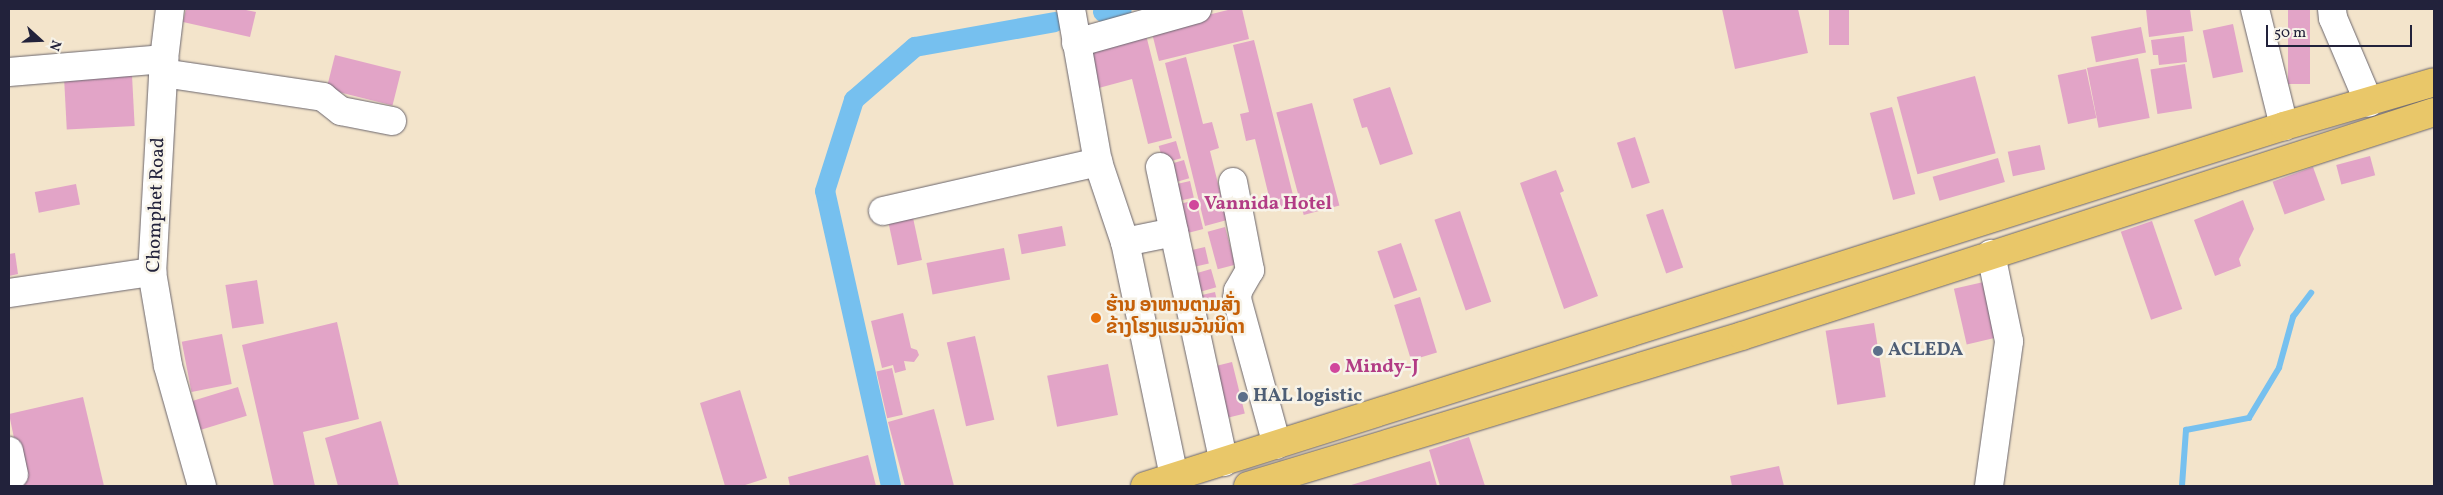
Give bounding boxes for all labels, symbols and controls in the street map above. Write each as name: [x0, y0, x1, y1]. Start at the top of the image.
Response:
north arrow: [15, 15, 65, 65]
scale bar: [2268, 15, 2414, 47]
text: 50 m: [2274, 23, 2306, 44]
text: N: [44, 37, 65, 53]
street label: Chomphet Road: [143, 137, 171, 273]
place label: Vannida Hotel: [1204, 194, 1332, 216]
marker: Vannida Hotel: [1188, 199, 1200, 211]
place label: ຮ້ານ ອາຫານຕາມສັ່ງ ຂ້າງໂຮງແຮມວັນນິດາ: [1106, 296, 1245, 340]
marker: ຮ້ານ ອາຫານຕາມສັ່ງ ຂ້າງໂຮງແຮມວັນນິດາ: [1090, 312, 1102, 324]
place label: ACLEDA: [1888, 340, 1963, 362]
marker: ACLEDA: [1872, 345, 1884, 357]
place label: Mindy-J: [1345, 357, 1419, 379]
marker: Mindy-J: [1329, 362, 1341, 374]
place label: HAL logistic: [1253, 386, 1362, 408]
marker: HAL logistic: [1237, 391, 1249, 403]

